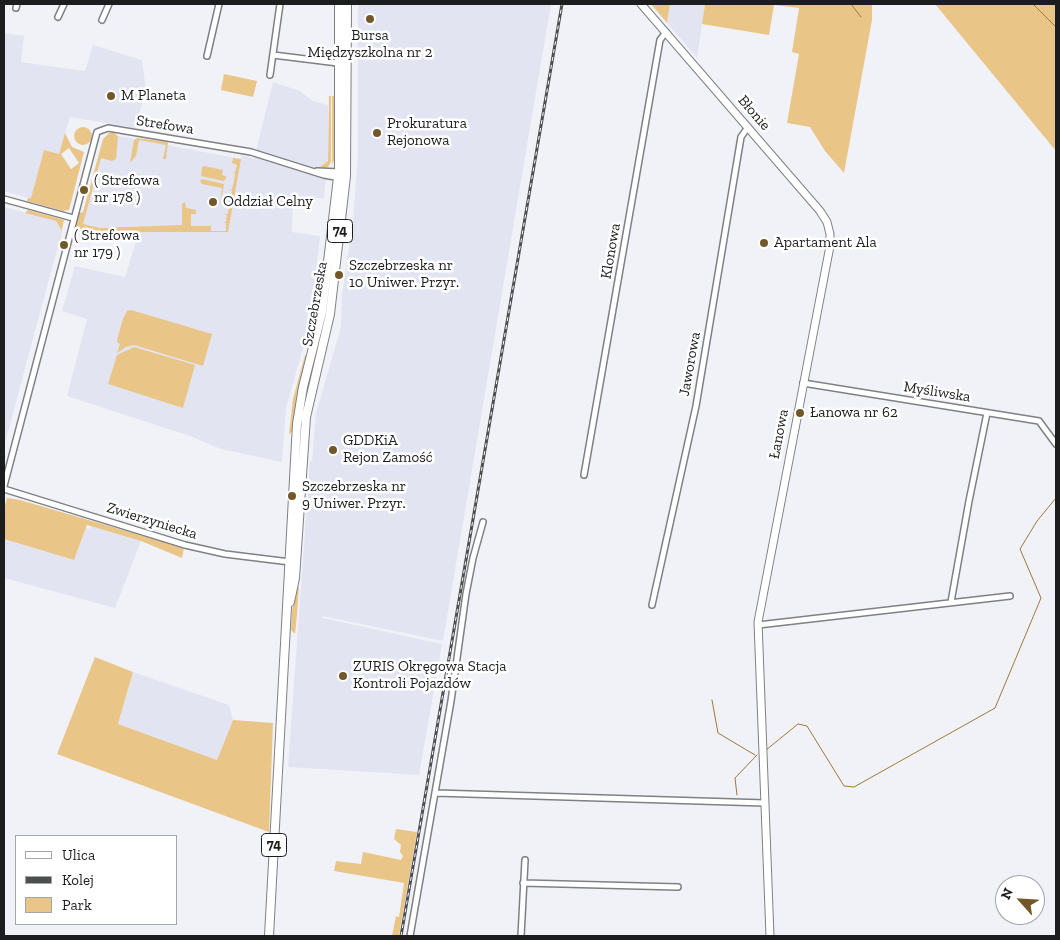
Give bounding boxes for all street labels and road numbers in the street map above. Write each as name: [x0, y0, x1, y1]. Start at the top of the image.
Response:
street label: Błonie: [734, 92, 774, 134]
street label: Strefowa: [135, 112, 195, 138]
road number: 74: [328, 220, 352, 242]
street label: Klonowa: [597, 222, 625, 280]
street label: Szczebrzeska: [299, 260, 331, 348]
street label: Jaworowa: [675, 330, 705, 398]
street label: Myśliwska: [902, 378, 972, 406]
street label: Łanowa: [765, 408, 793, 460]
street label: Zwierzyniecka: [105, 499, 199, 543]
road number: 74: [262, 834, 286, 856]

